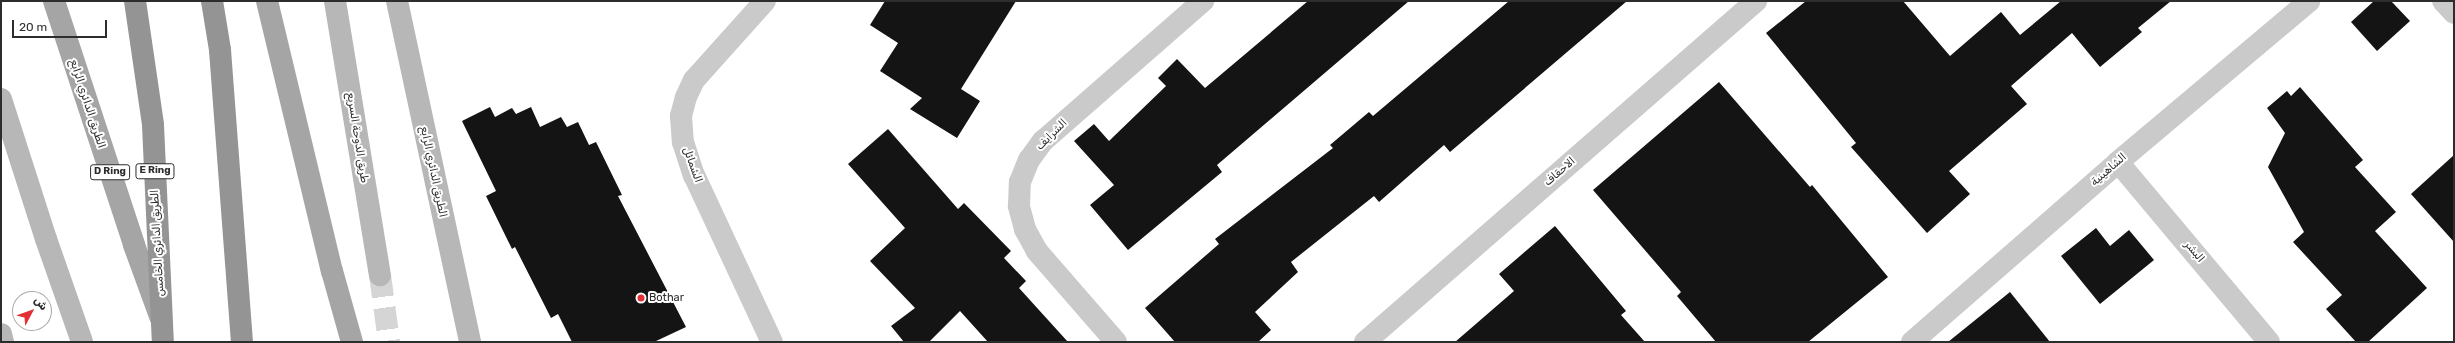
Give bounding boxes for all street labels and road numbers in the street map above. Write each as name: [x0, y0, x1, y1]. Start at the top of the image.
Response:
street label: الطريق الدائري الرابع: [66, 58, 108, 150]
street label: طريق الدوحة السريع: [343, 92, 371, 184]
street label: الشرايف: [1034, 117, 1070, 153]
street label: الطريق الدائري الرابع: [417, 125, 449, 219]
street label: الشمائل: [679, 145, 705, 185]
street label: الشاهينية: [2088, 151, 2130, 189]
street label: الاحقاف: [1542, 155, 1578, 189]
road number: E Ring: [135, 163, 175, 179]
road number: D Ring: [90, 164, 130, 180]
street label: الطريق الدائري الخامس: [149, 189, 167, 297]
street label: البشر: [2181, 239, 2207, 265]

